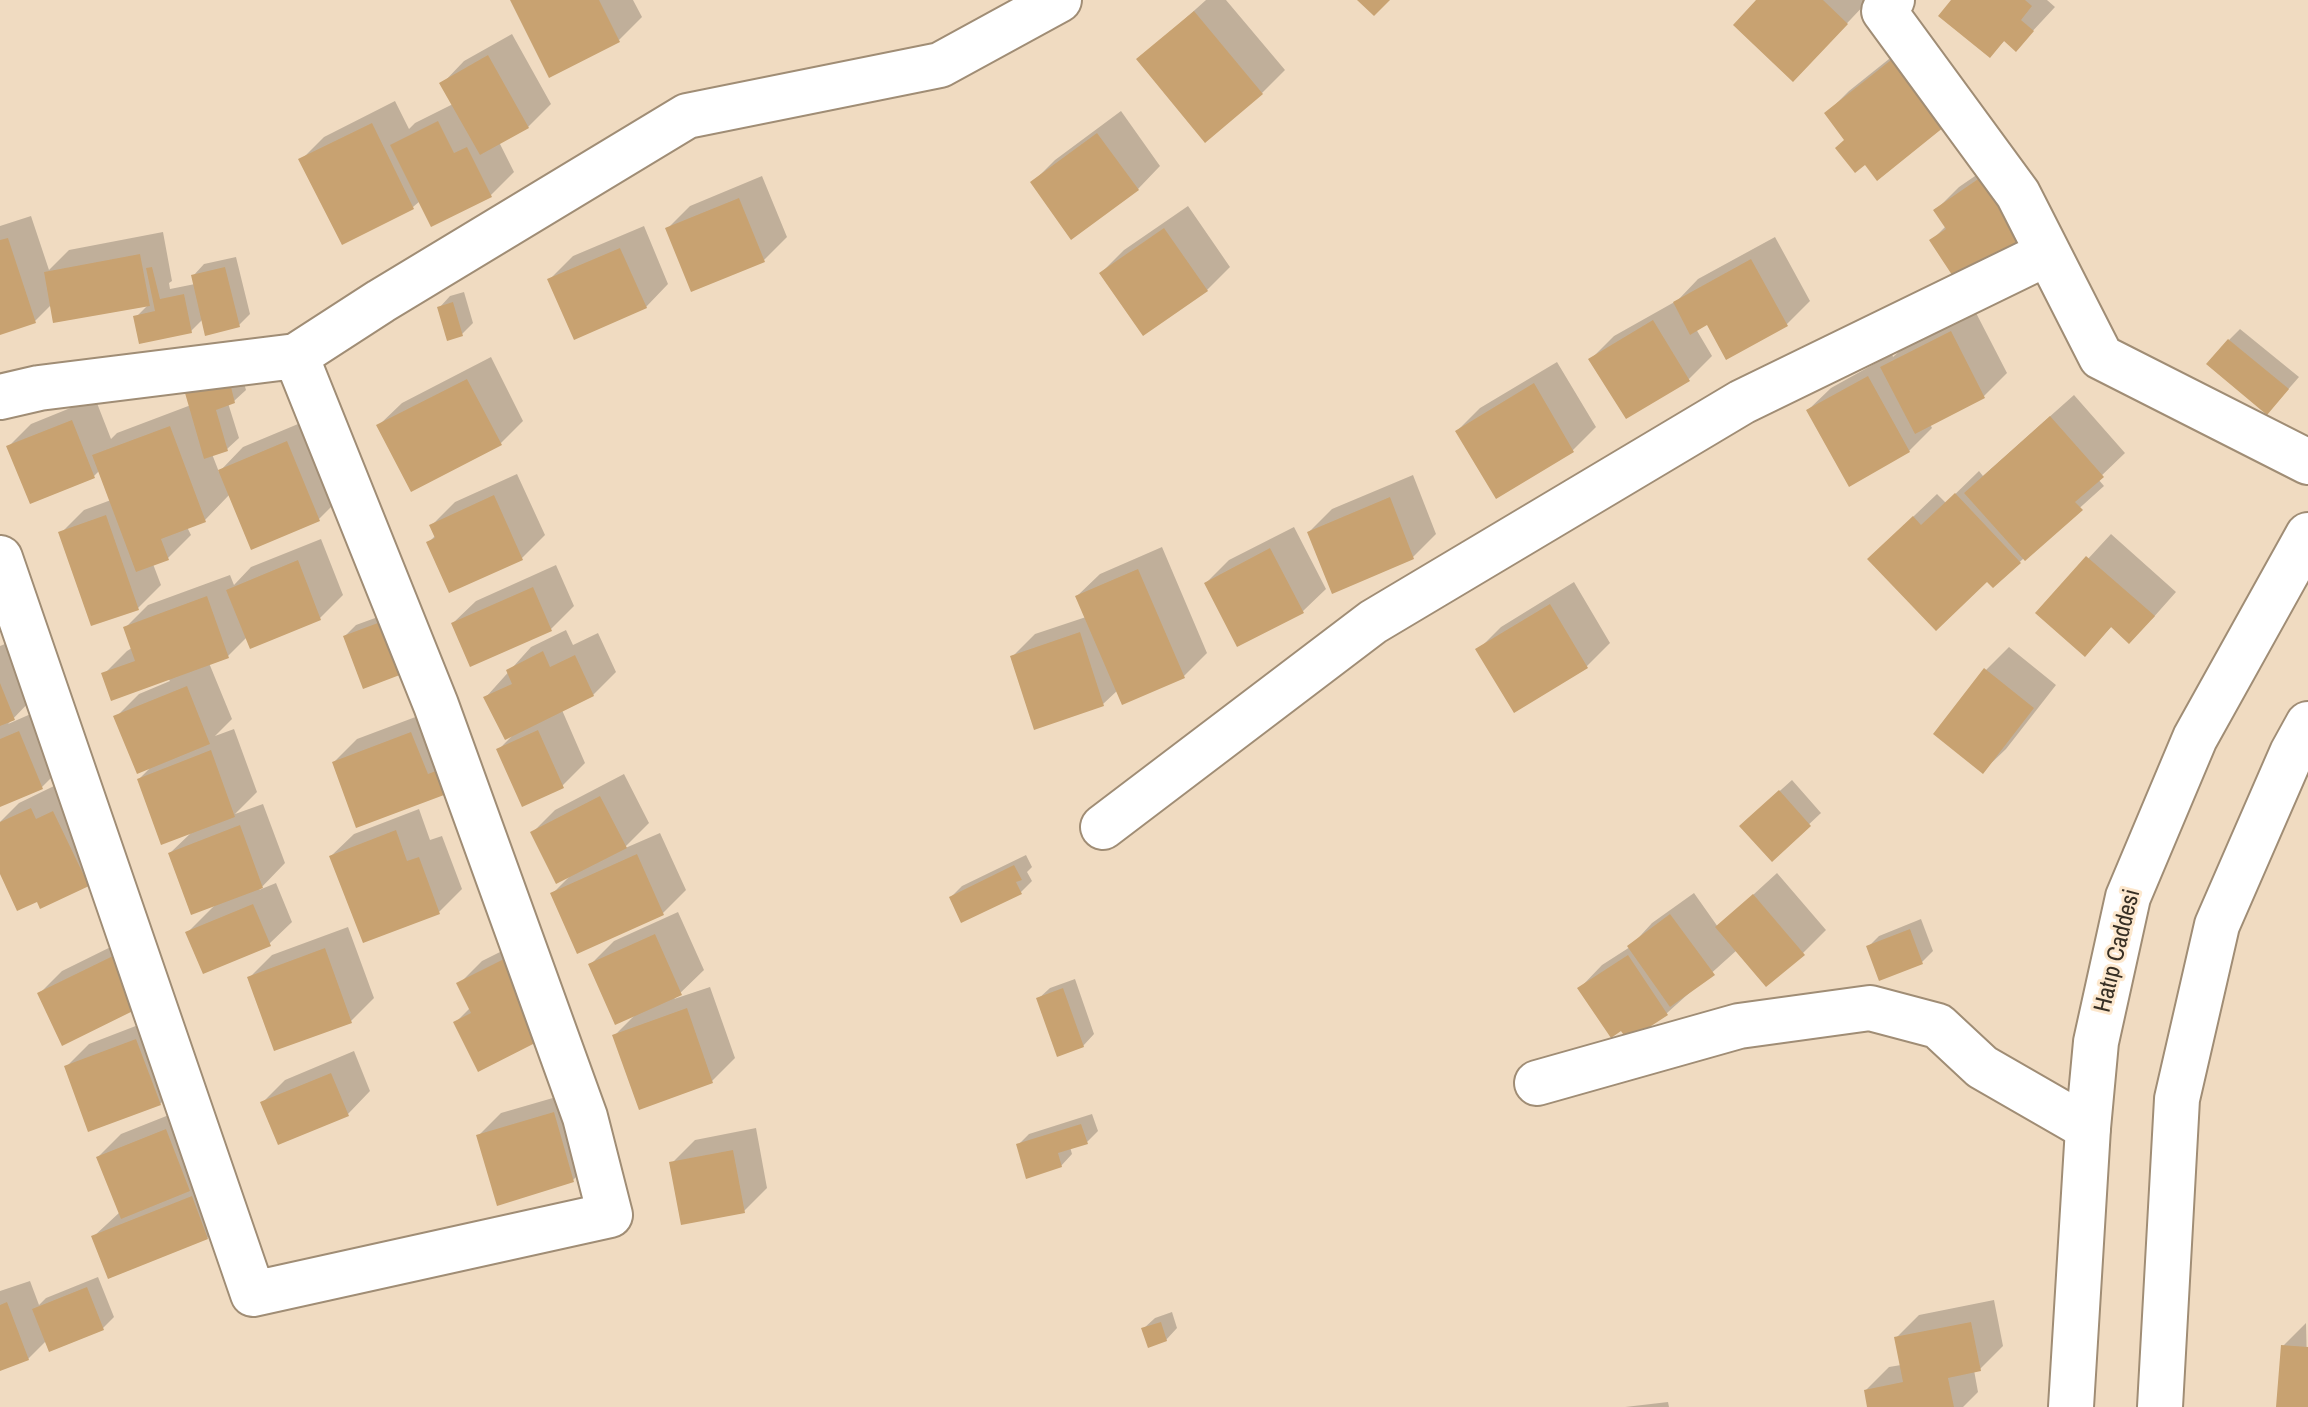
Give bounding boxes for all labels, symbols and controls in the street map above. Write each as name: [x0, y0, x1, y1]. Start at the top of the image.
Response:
street label: Hatıp Caddesi: [2089, 886, 2147, 1016]

